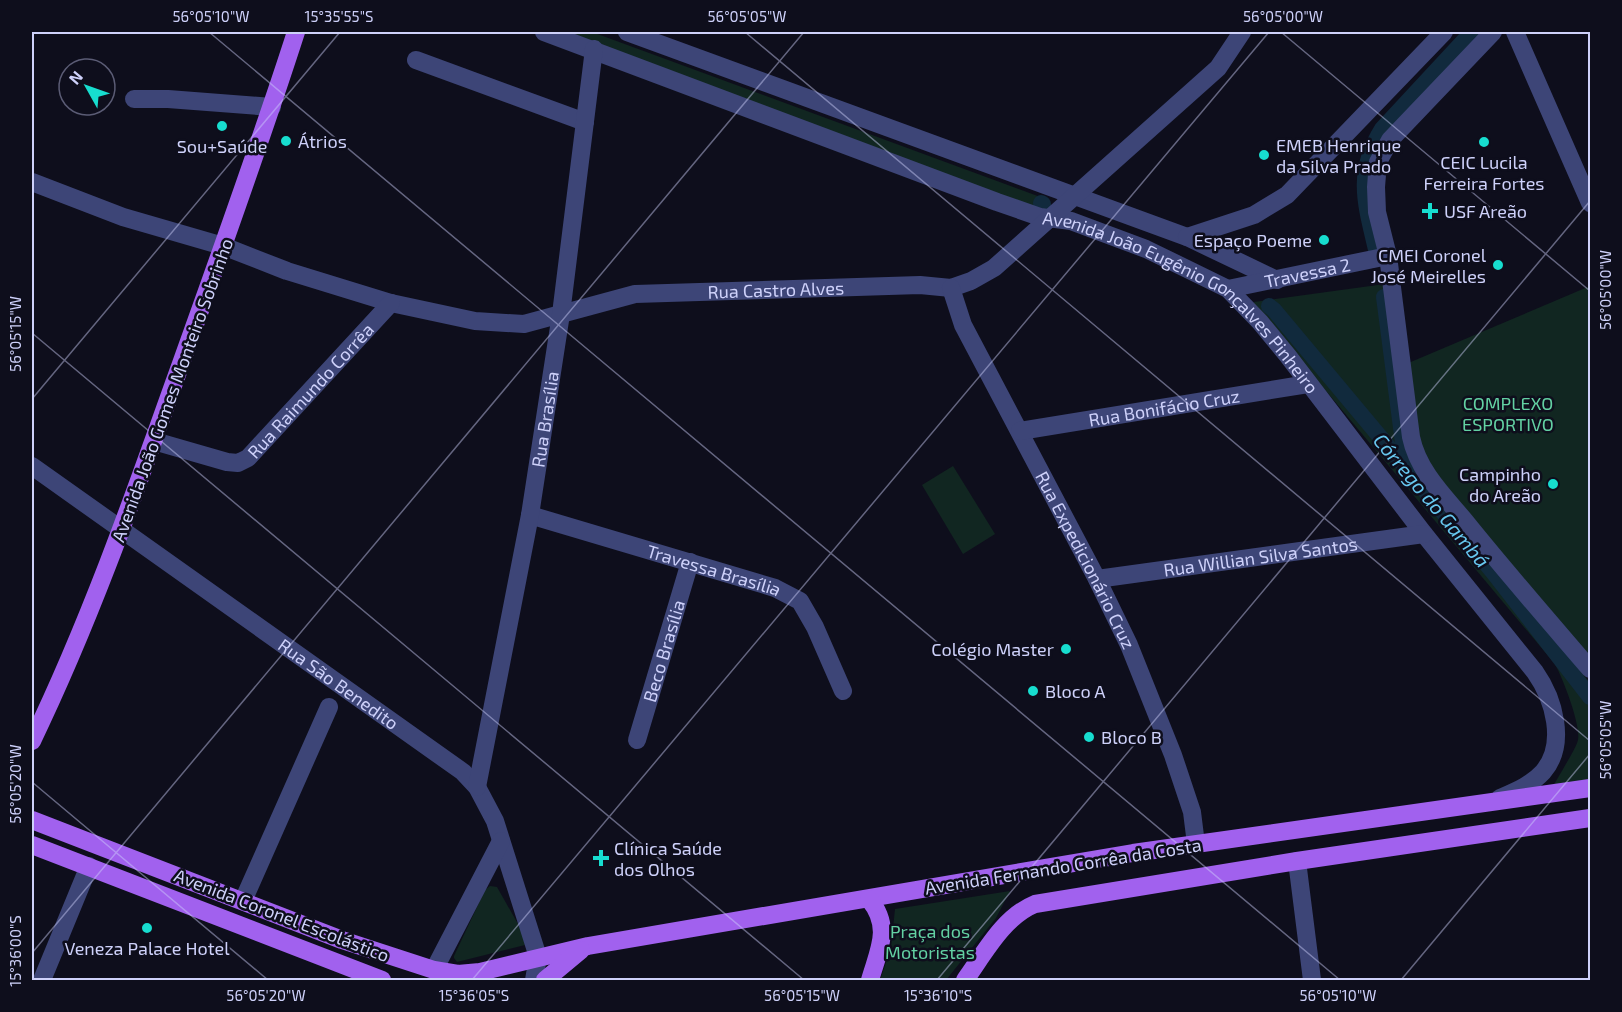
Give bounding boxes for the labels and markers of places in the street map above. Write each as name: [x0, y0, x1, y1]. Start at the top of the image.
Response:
marker: Sou+Saúde: [215, 119, 229, 133]
place label: Átrios: [298, 130, 347, 152]
marker: Átrios: [279, 134, 293, 148]
place label: EMEB Henrique da Silva Prado: [1276, 134, 1401, 177]
place label: Sou+Saúde: [177, 135, 267, 157]
marker: CEIC Lucila Ferreira Fortes: [1477, 135, 1491, 149]
marker: EMEB Henrique da Silva Prado: [1257, 148, 1271, 162]
place label: CEIC Lucila Ferreira Fortes: [1423, 151, 1545, 194]
place label: USF Areão: [1444, 200, 1527, 222]
marker: USF Areão: [1421, 202, 1439, 220]
place label: Espaço Poeme: [1194, 229, 1312, 252]
marker: Espaço Poeme: [1317, 233, 1331, 247]
place label: CMEI Coronel José Meirelles: [1371, 244, 1487, 287]
marker: CMEI Coronel José Meirelles: [1491, 258, 1505, 272]
place label: Campinho do Areão: [1459, 463, 1541, 506]
marker: Campinho do Areão: [1546, 477, 1560, 491]
place label: Colégio Master: [931, 638, 1054, 660]
marker: Colégio Master: [1059, 642, 1073, 656]
place label: Bloco A: [1045, 680, 1106, 702]
marker: Bloco A: [1026, 684, 1040, 698]
place label: Bloco B: [1101, 726, 1162, 748]
marker: Bloco B: [1082, 730, 1096, 744]
place label: Clínica Saúde dos Olhos: [614, 837, 722, 880]
marker: Clínica Saúde dos Olhos: [592, 849, 610, 867]
marker: Veneza Palace Hotel: [140, 921, 154, 935]
place label: Veneza Palace Hotel: [64, 937, 230, 959]

